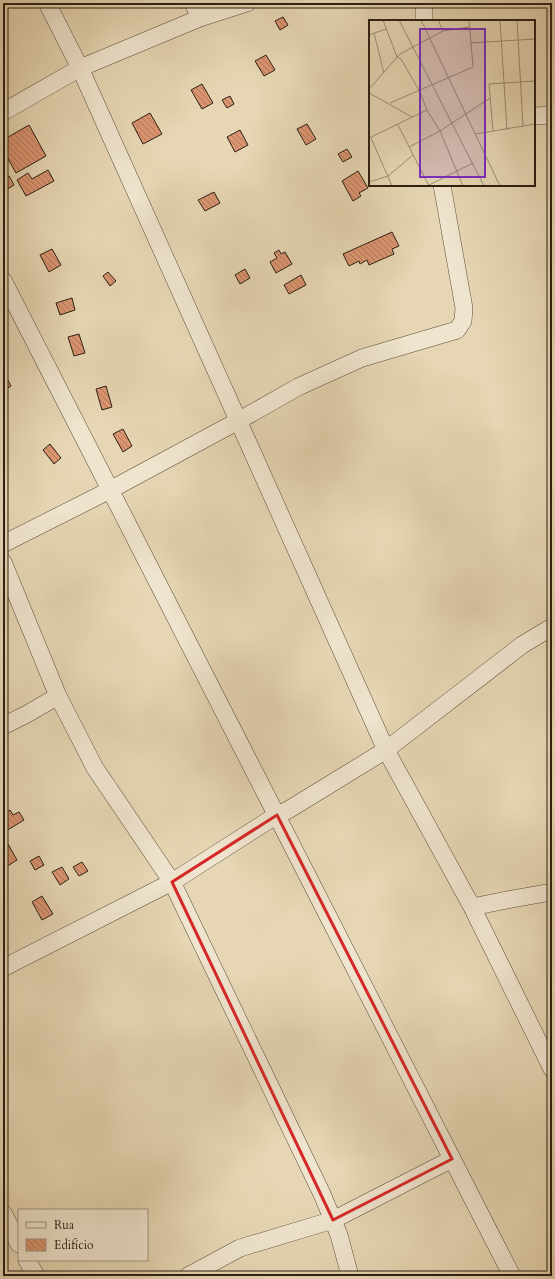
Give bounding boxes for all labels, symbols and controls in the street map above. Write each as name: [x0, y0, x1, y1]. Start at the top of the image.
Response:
inset map: [369, 20, 535, 186]
legend: [18, 1209, 148, 1261]
text: Rua: [54, 1217, 75, 1233]
text: Edifício: [54, 1237, 94, 1253]

